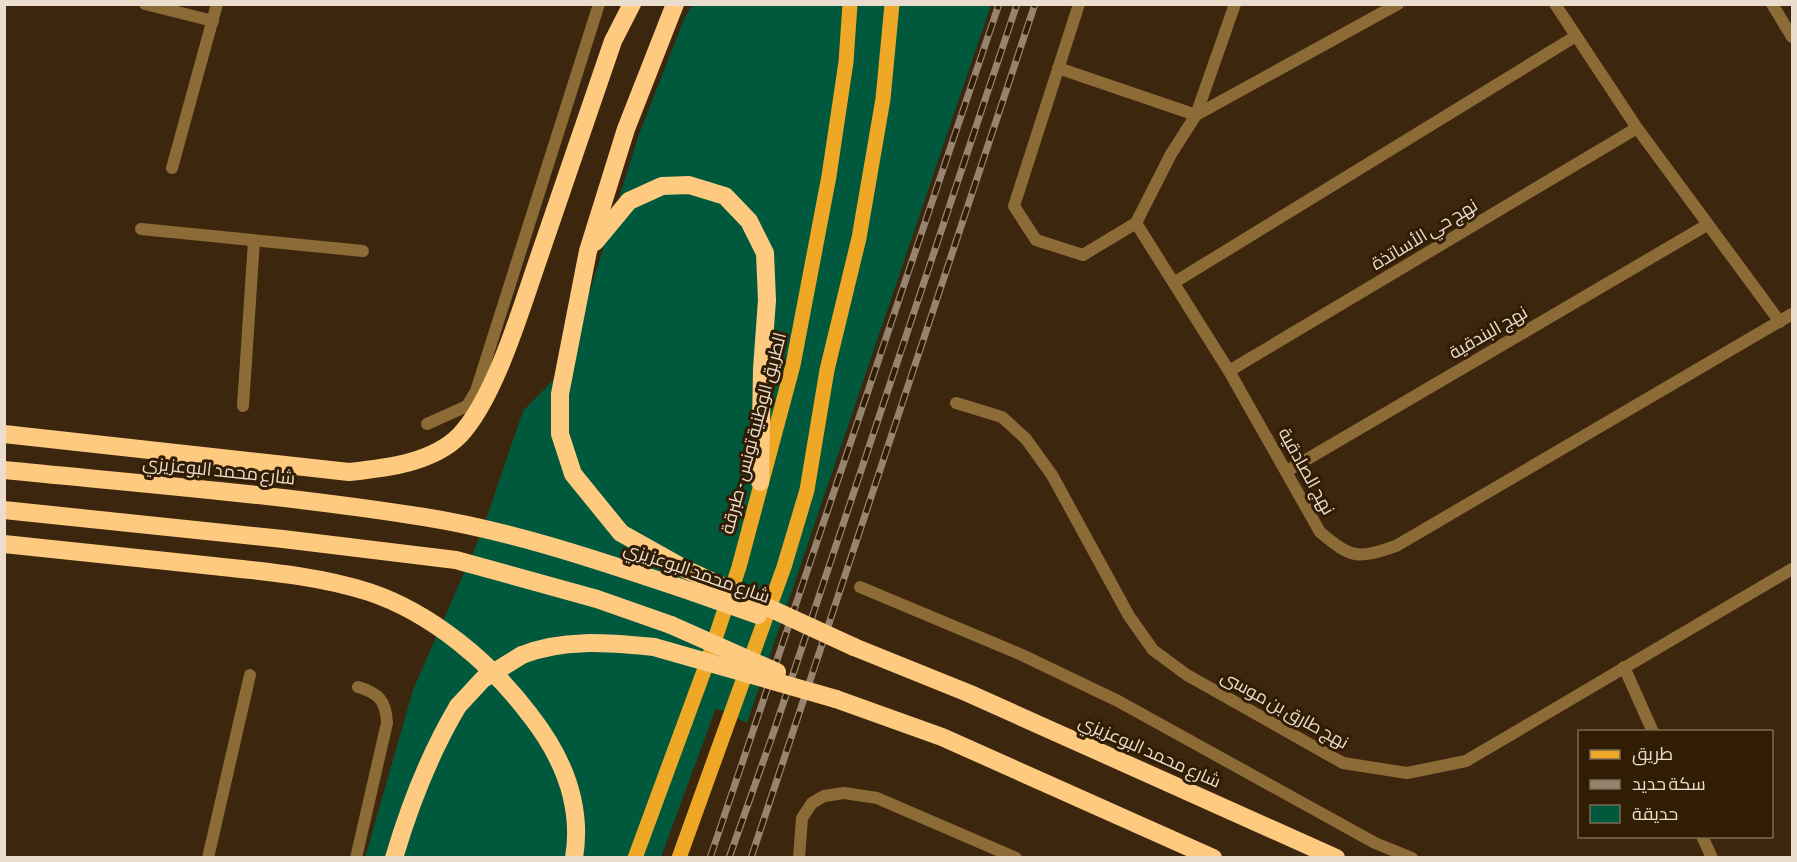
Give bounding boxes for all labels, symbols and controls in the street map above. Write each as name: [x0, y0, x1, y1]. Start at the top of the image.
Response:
street label: نهج حي الأساتذة: [1367, 194, 1483, 277]
street label: نهج البندقية: [1445, 301, 1532, 365]
street label: الطريق الوطنية تونس - طبرقة: [716, 330, 792, 537]
street label: نهج الصادقية: [1273, 424, 1340, 519]
street label: شارع محمد البوعزيزي: [141, 452, 296, 492]
street label: شارع محمد البوعزيزي: [620, 537, 773, 611]
street label: نهج طارق بن موسى: [1217, 665, 1353, 755]
street label: شارع محمد البوعزيزي: [1074, 710, 1224, 795]
legend: [1578, 730, 1773, 838]
text: طريق: [1632, 743, 1673, 766]
text: سكة حديد: [1632, 773, 1706, 794]
text: حديقة: [1632, 803, 1678, 824]

